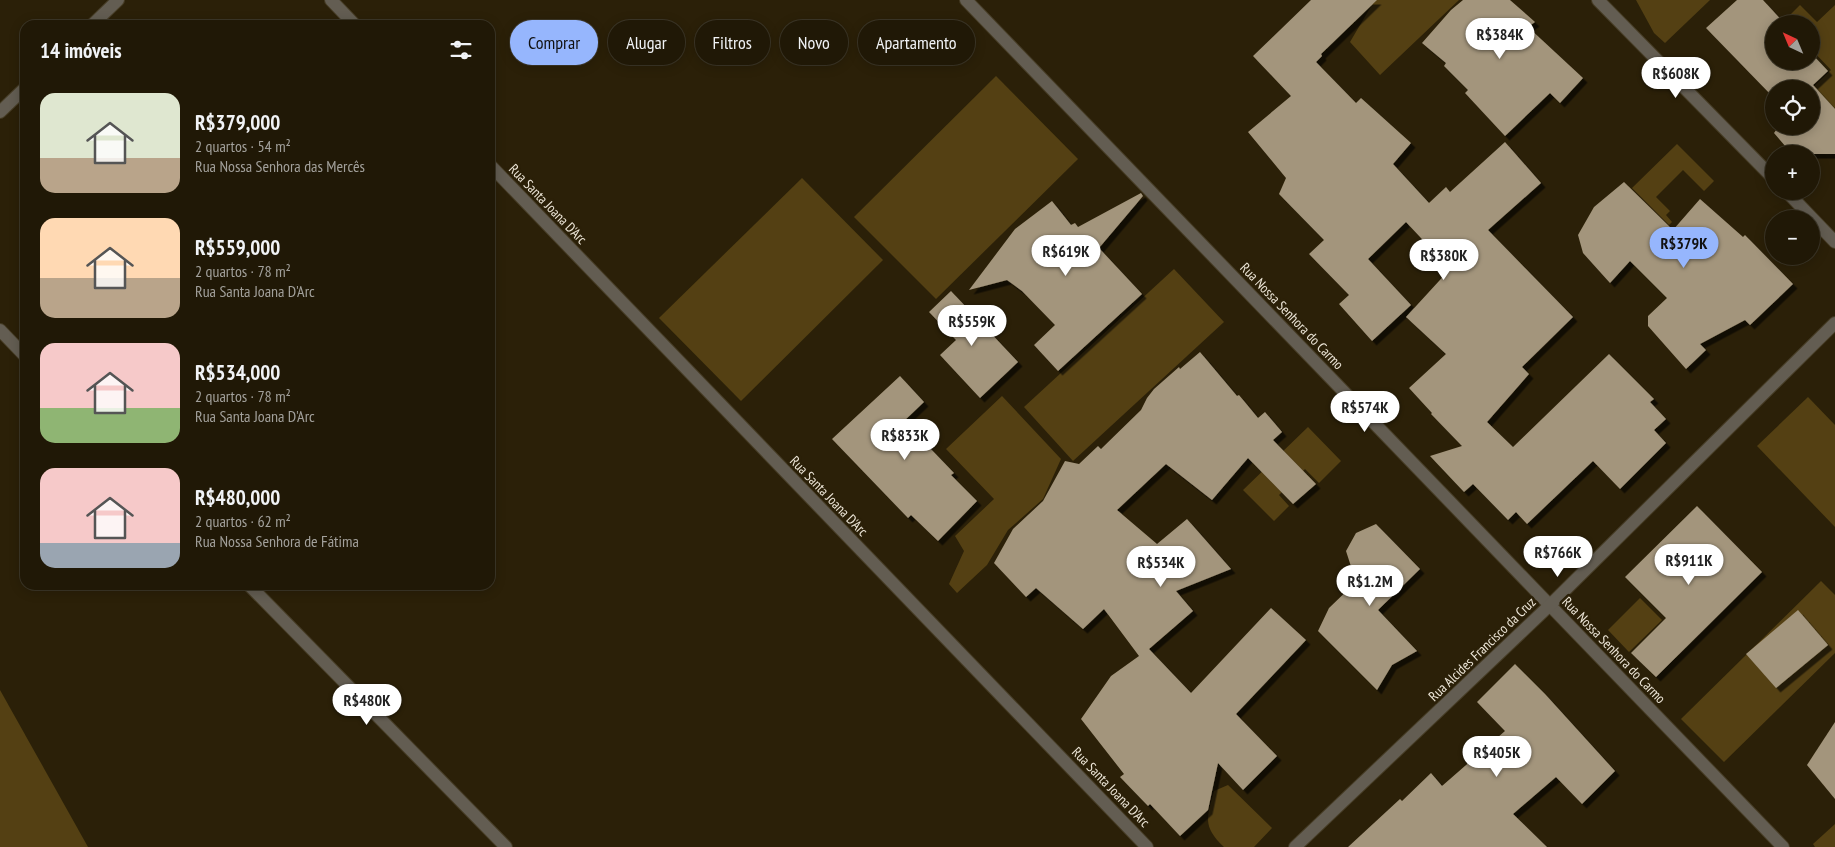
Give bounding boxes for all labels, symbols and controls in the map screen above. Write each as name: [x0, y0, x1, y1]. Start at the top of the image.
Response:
north arrow: [1765, 15, 1820, 70]
map controls: [1765, 15, 1820, 265]
pin: R$384K: [1459, 18, 1541, 60]
chip: Comprar: [510, 20, 598, 65]
chip: Alugar: [608, 20, 685, 65]
chip: Filtros: [695, 20, 770, 65]
chip: Novo: [780, 20, 848, 65]
chip: Apartamento: [858, 20, 975, 65]
text: R$384K: [1477, 24, 1523, 44]
icon: filters: [447, 36, 475, 64]
text: 14 imóveis: [40, 37, 121, 64]
pin: R$608K: [1635, 56, 1717, 99]
text: R$608K: [1653, 63, 1699, 83]
button: locate: [1765, 80, 1820, 135]
text: R$379,000: [195, 109, 280, 136]
icon: home: [80, 113, 140, 173]
text: 2 quartos · 54 m²: [195, 136, 291, 156]
button: +: [1765, 145, 1820, 200]
text: Rua Nossa Senhora das Mercês: [195, 156, 365, 176]
street label: Rua Santa Joana D'Arc: [505, 160, 591, 248]
button: −: [1765, 210, 1820, 265]
pin: R$379K: [1643, 226, 1725, 269]
text: R$379K: [1661, 233, 1707, 253]
text: R$559,000: [195, 234, 280, 261]
pin: R$619K: [1025, 234, 1107, 277]
icon: home: [80, 238, 140, 298]
pin: R$380K: [1403, 238, 1485, 281]
text: R$619K: [1043, 241, 1089, 261]
text: R$380K: [1421, 245, 1467, 265]
street label: Rua Nossa Senhora do Carmo: [1236, 259, 1348, 373]
text: 2 quartos · 78 m²: [195, 261, 291, 281]
text: Rua Santa Joana D'Arc: [195, 281, 315, 301]
pin: R$559K: [931, 304, 1013, 347]
text: R$559K: [949, 311, 995, 331]
text: R$534,000: [195, 359, 280, 386]
icon: home: [80, 363, 140, 423]
text: 2 quartos · 78 m²: [195, 386, 291, 406]
pin: R$574K: [1324, 390, 1406, 433]
text: R$574K: [1342, 397, 1388, 417]
text: Rua Santa Joana D'Arc: [195, 406, 315, 426]
pin: R$833K: [864, 418, 946, 461]
text: R$833K: [882, 425, 928, 445]
street label: Rua Santa Joana D'Arc: [786, 452, 872, 540]
text: R$480,000: [195, 484, 280, 511]
icon: home: [80, 488, 140, 548]
text: 2 quartos · 62 m²: [195, 511, 291, 531]
text: Rua Nossa Senhora de Fátima: [195, 531, 359, 551]
pin: R$766K: [1517, 536, 1599, 578]
text: R$766K: [1535, 542, 1581, 562]
pin: R$911K: [1648, 544, 1730, 586]
pin: R$534K: [1120, 546, 1202, 588]
text: R$911K: [1666, 550, 1712, 570]
text: R$534K: [1138, 552, 1184, 572]
pin: R$1.2M: [1329, 564, 1411, 607]
text: R$1.2M: [1347, 571, 1393, 591]
street label: Rua Alcides Francisco da Cruz: [1425, 593, 1539, 705]
street label: Rua Nossa Senhora do Carmo: [1558, 593, 1670, 707]
pin: R$480K: [326, 684, 408, 726]
text: R$480K: [344, 690, 390, 710]
pin: R$405K: [1456, 736, 1538, 778]
text: R$405K: [1474, 742, 1520, 762]
street label: Rua Santa Joana D'Arc: [1068, 743, 1154, 831]

